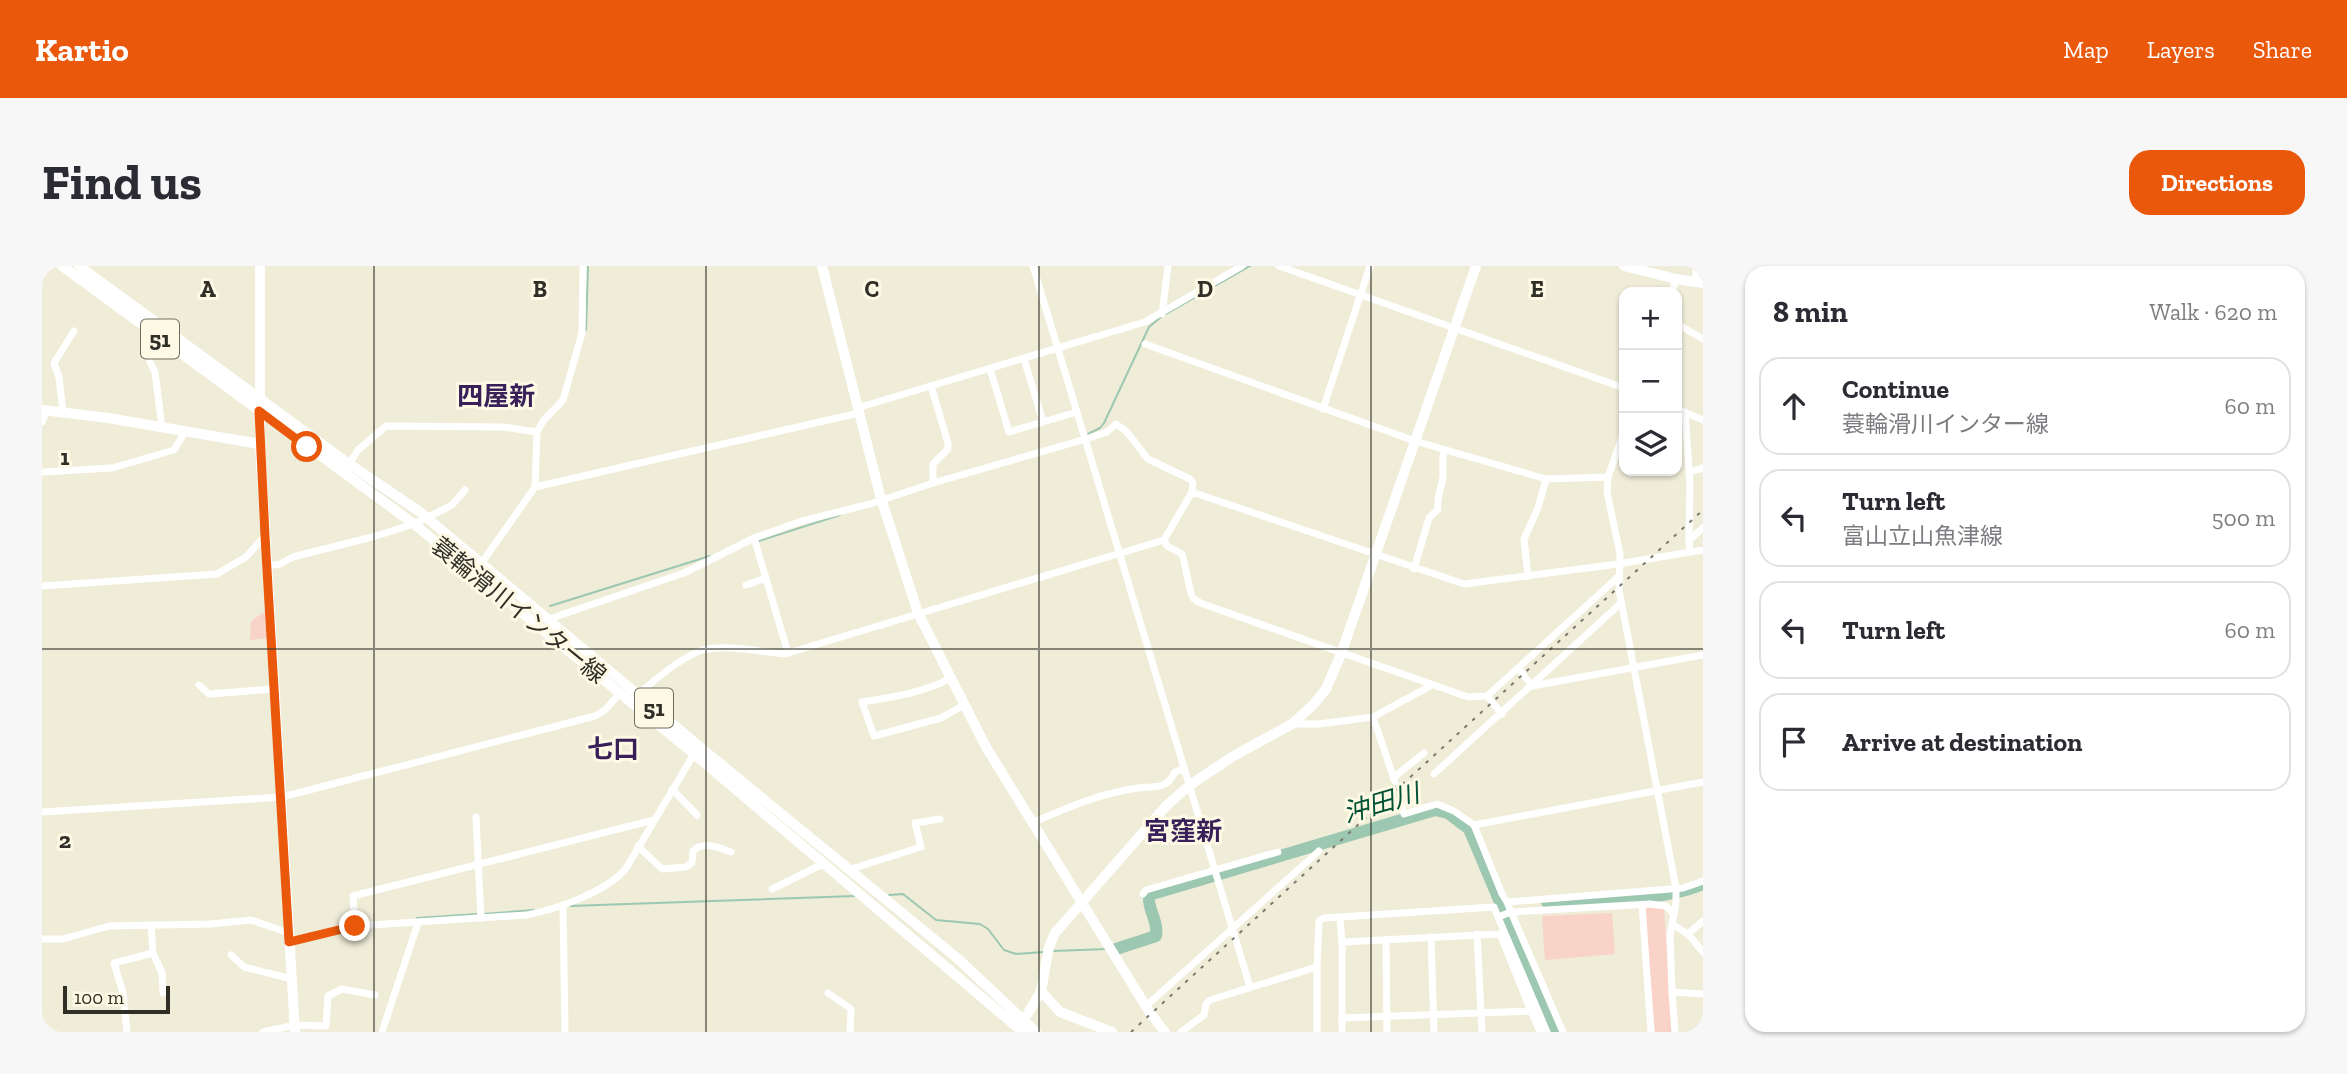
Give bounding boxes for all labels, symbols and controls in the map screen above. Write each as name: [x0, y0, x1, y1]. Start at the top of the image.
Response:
text: Kartio: [35, 30, 129, 69]
text: Map: [2063, 35, 2109, 64]
text: Layers: [2147, 35, 2215, 64]
text: Share: [2253, 35, 2312, 64]
button: Directions: [2129, 150, 2305, 215]
text: Find us: [42, 153, 202, 212]
text: A: [200, 275, 216, 303]
text: B: [533, 275, 547, 303]
text: C: [865, 275, 879, 303]
text: D: [1197, 275, 1213, 303]
text: E: [1530, 275, 1544, 303]
map controls: [1619, 287, 1682, 476]
button: +: [1619, 287, 1682, 350]
text: 8 min: [1773, 294, 1848, 330]
text: Walk · 620 m: [2149, 298, 2277, 326]
road number: 51: [141, 320, 179, 358]
button: −: [1619, 350, 1682, 413]
text: Continue: [1842, 373, 1949, 405]
district label: 四屋新: [457, 380, 535, 412]
icon: ahead: [1775, 387, 1813, 425]
text: 60 m: [2224, 392, 2275, 420]
text: 蓑輪滑川インター線: [1842, 410, 2049, 438]
button: layers: [1619, 413, 1682, 476]
route start: [291, 431, 322, 462]
text: 1: [60, 443, 70, 471]
text: Turn left: [1842, 485, 1945, 517]
icon: left: [1775, 499, 1813, 537]
text: 500 m: [2212, 504, 2275, 532]
text: 富山立山魚津線: [1842, 522, 2003, 550]
street label: 蓑輪滑川インター線: [426, 531, 612, 689]
icon: left: [1775, 611, 1813, 649]
text: Turn left: [1842, 614, 1945, 646]
text: 60 m: [2224, 616, 2275, 644]
road number: 51: [635, 688, 673, 728]
icon: arrive: [1775, 723, 1813, 761]
text: Arrive at destination: [1842, 726, 2082, 758]
district label: 七口: [587, 733, 639, 765]
water label: 沖田川: [1339, 776, 1426, 829]
district label: 宮窪新: [1144, 815, 1222, 847]
text: 2: [59, 826, 71, 854]
route end: [339, 910, 370, 941]
scale bar: [63, 983, 170, 1015]
text: 100 m: [74, 986, 124, 1009]

